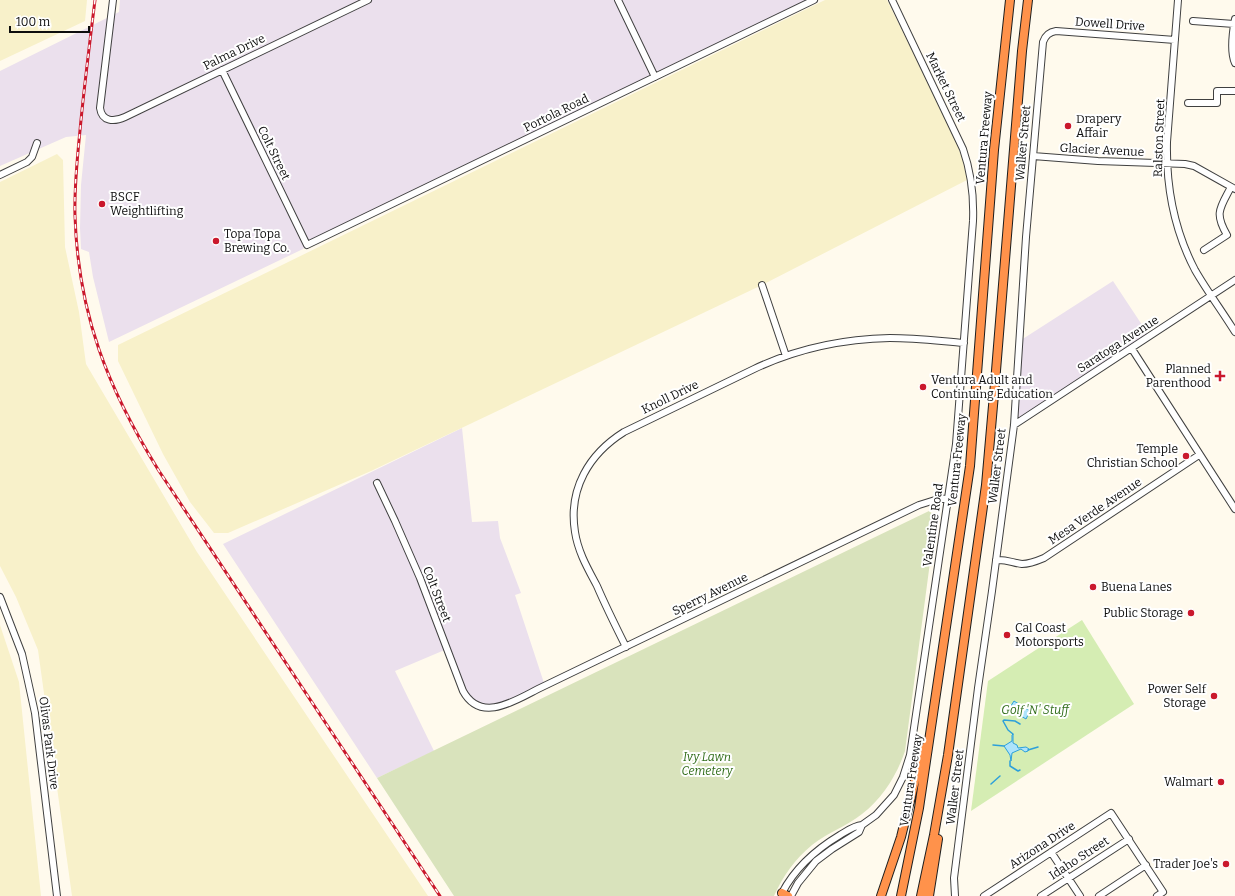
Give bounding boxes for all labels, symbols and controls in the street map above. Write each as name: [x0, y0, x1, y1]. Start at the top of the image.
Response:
scale bar: [10, 8, 89, 34]
text: 100 m: [16, 15, 51, 29]
street label: Dowell Drive: [1075, 15, 1145, 33]
street label: Palma Drive: [201, 31, 267, 73]
street label: Market Street: [923, 50, 969, 125]
street label: Ventura Freeway: [973, 90, 995, 185]
street label: Portola Road: [521, 91, 591, 135]
street label: Ralston Street: [1151, 98, 1167, 177]
street label: Walker Street: [1013, 104, 1033, 181]
place label: Drapery Affair: [1076, 112, 1122, 140]
marker: Drapery Affair: [1063, 121, 1073, 131]
street label: Colt Street: [255, 124, 293, 183]
street label: Glacier Avenue: [1059, 141, 1145, 159]
place label: BSCF Weightlifting: [110, 190, 184, 218]
marker: BSCF Weightlifting: [97, 199, 107, 209]
place label: Topa Topa Brewing Co.: [224, 227, 289, 255]
marker: Topa Topa Brewing Co.: [211, 236, 221, 246]
street label: Saratoga Avenue: [1075, 313, 1161, 375]
place label: Planned Parenthood: [1146, 362, 1211, 390]
marker: Planned Parenthood: [1214, 370, 1226, 382]
place label: Ventura Adult and Continuing Education: [931, 373, 1053, 401]
street label: Knoll Drive: [639, 377, 701, 417]
marker: Ventura Adult and Continuing Education: [918, 382, 928, 392]
street label: Ventura Freeway: [945, 412, 969, 507]
street label: Walker Street: [985, 427, 1009, 504]
place label: Temple Christian School: [1087, 442, 1179, 470]
marker: Temple Christian School: [1181, 451, 1191, 461]
street label: Mesa Verde Avenue: [1046, 475, 1144, 547]
street label: Valentine Road: [920, 482, 946, 568]
street label: Colt Street: [420, 564, 454, 624]
street label: Sperry Avenue: [670, 570, 750, 618]
place label: Buena Lanes: [1101, 580, 1172, 594]
marker: Buena Lanes: [1088, 582, 1098, 592]
place label: Public Storage: [1103, 606, 1183, 620]
marker: Public Storage: [1186, 608, 1196, 618]
place label: Cal Coast Motorsports: [1015, 621, 1084, 649]
marker: Cal Coast Motorsports: [1002, 630, 1012, 640]
place label: Power Self Storage: [1147, 682, 1207, 710]
marker: Power Self Storage: [1209, 691, 1219, 701]
street label: Olivas Park Drive: [36, 696, 62, 790]
park label: Golf 'N' Stuff: [1001, 703, 1070, 717]
street label: Ventura Freeway: [897, 732, 925, 827]
street label: Walker Street: [943, 748, 967, 825]
park label: Ivy Lawn Cemetery: [681, 750, 734, 778]
place label: Walmart: [1164, 775, 1214, 789]
marker: Walmart: [1216, 777, 1226, 787]
street label: Arizona Drive: [1006, 818, 1078, 872]
street label: Idaho Street: [1047, 833, 1112, 882]
place label: Trader Joe's: [1153, 857, 1218, 871]
marker: Trader Joe's: [1221, 859, 1231, 869]

